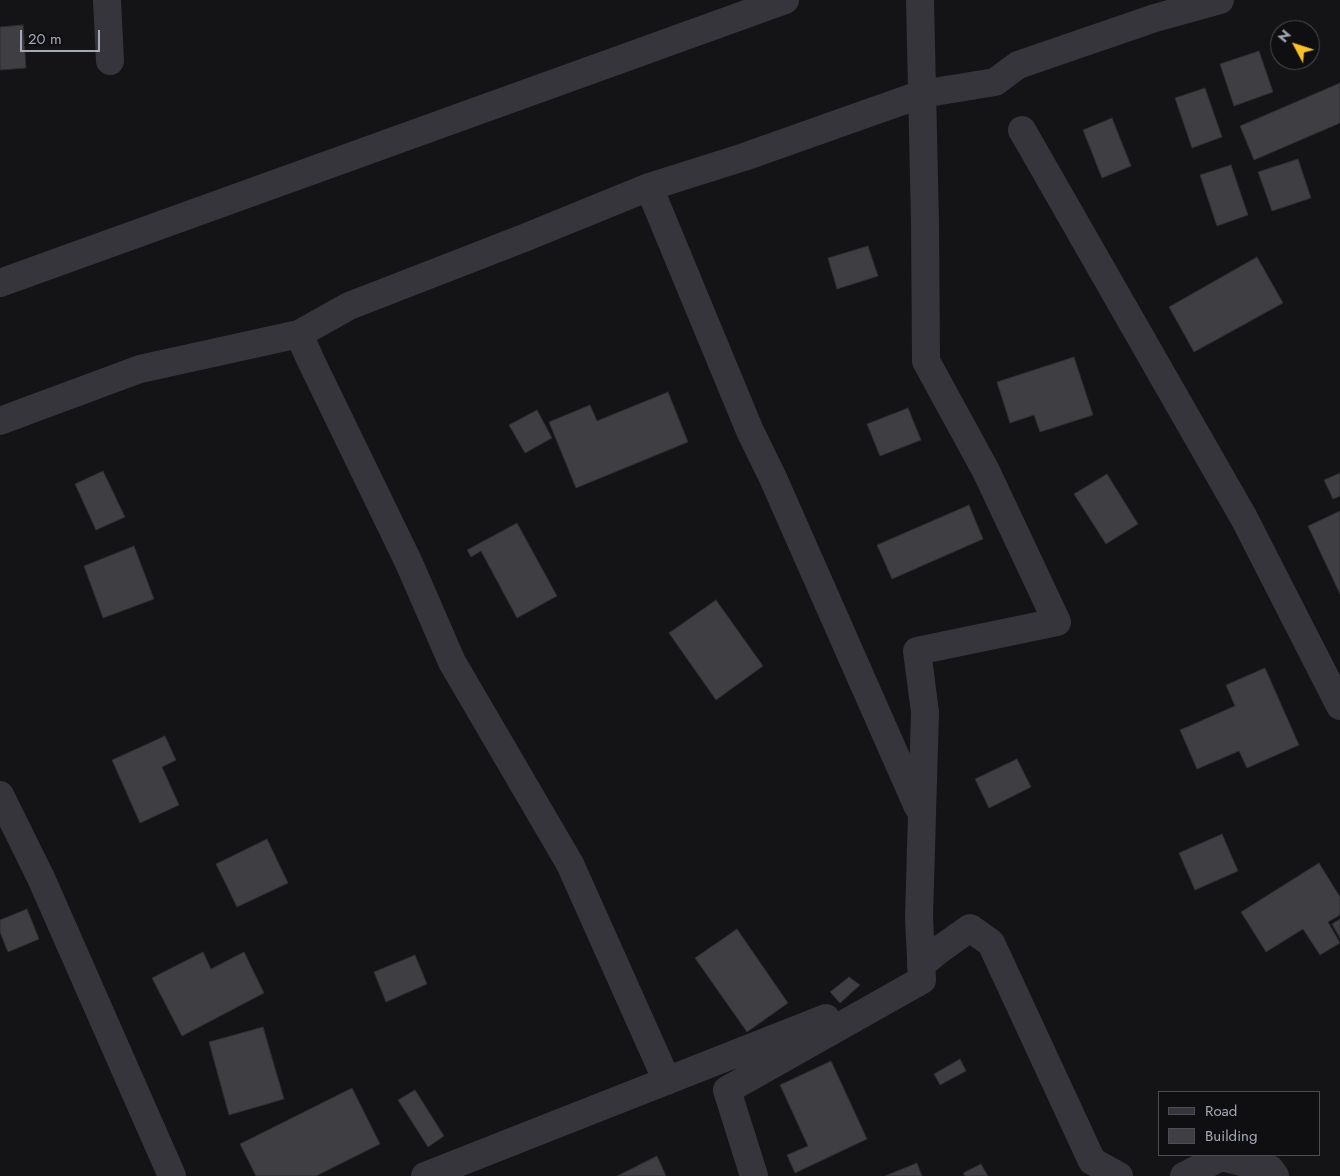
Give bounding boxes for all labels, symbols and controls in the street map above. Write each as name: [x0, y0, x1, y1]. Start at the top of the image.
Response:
scale bar: [22, 20, 102, 52]
north arrow: [1270, 20, 1320, 70]
text: N: [1273, 25, 1296, 47]
text: 20 m: [28, 28, 62, 50]
legend: [1158, 1091, 1320, 1156]
text: Road: [1205, 1100, 1237, 1122]
text: Building: [1205, 1125, 1257, 1147]

